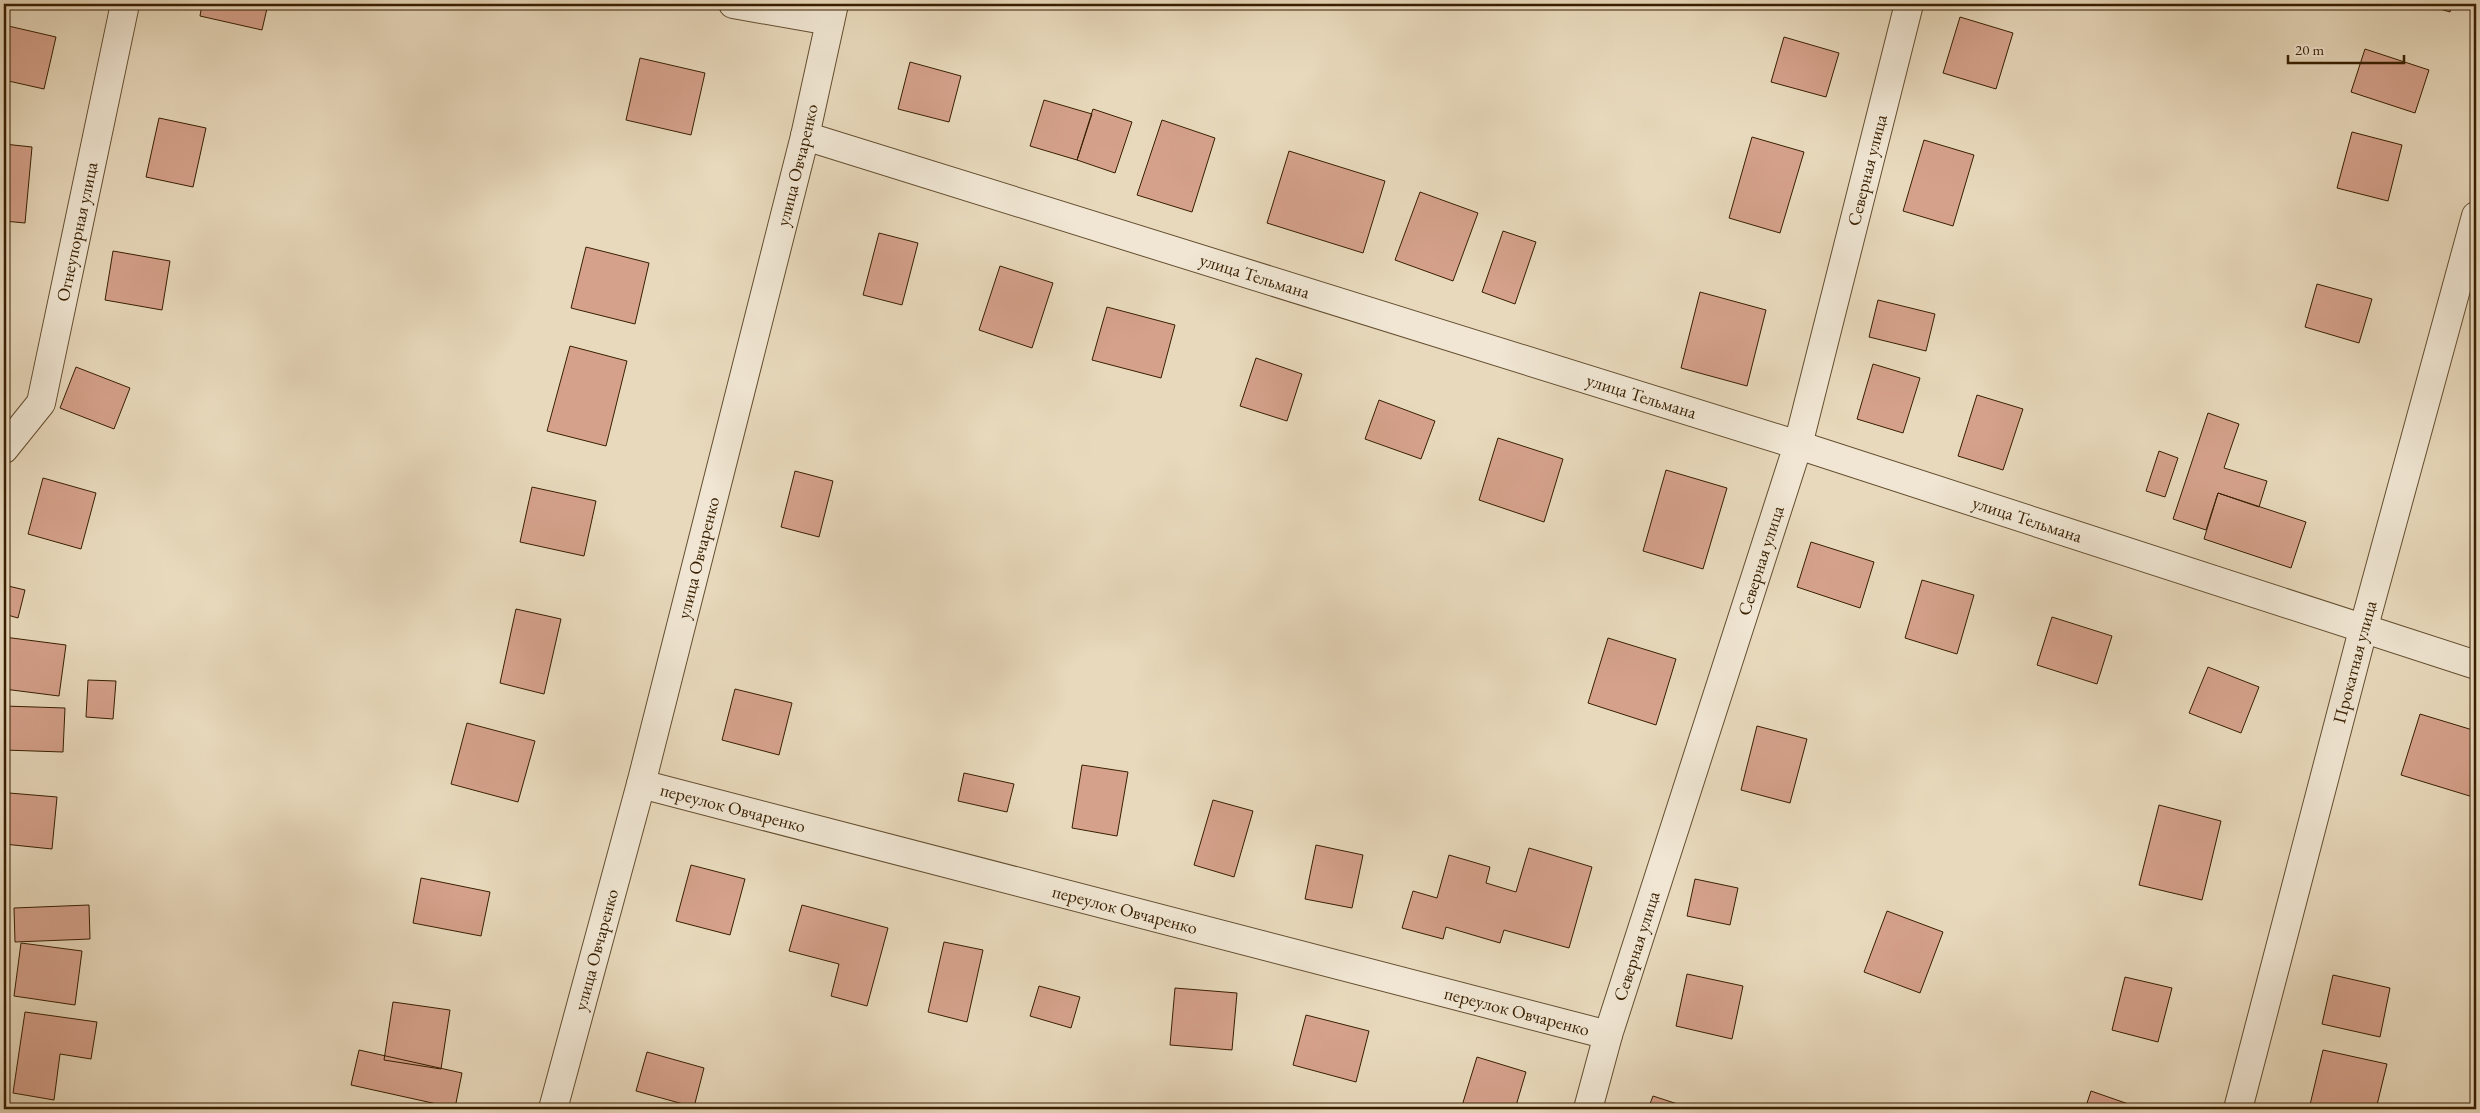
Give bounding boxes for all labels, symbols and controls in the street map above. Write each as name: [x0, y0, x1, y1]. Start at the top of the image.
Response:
scale bar: [2288, 32, 2404, 64]
text: 20 m: [2295, 40, 2324, 59]
street label: улица Овчаренко: [771, 102, 823, 229]
street label: Северная улица: [1842, 111, 1892, 228]
street label: Огнеупорная улица: [51, 159, 103, 304]
street label: улица Тельмана: [1197, 248, 1313, 304]
street label: улица Тельмана: [1584, 368, 1700, 424]
street label: улица Тельмана: [1970, 490, 2086, 548]
street label: улица Овчаренко: [671, 494, 724, 621]
street label: Северная улица: [1732, 502, 1789, 618]
street label: Прокатная улица: [2327, 597, 2382, 726]
street label: переулок Овчаренко: [658, 778, 808, 837]
street label: переулок Овчаренко: [1050, 879, 1200, 939]
street label: улица Овчаренко: [568, 886, 623, 1013]
street label: Северная улица: [1608, 887, 1665, 1004]
street label: переулок Овчаренко: [1442, 981, 1592, 1041]

